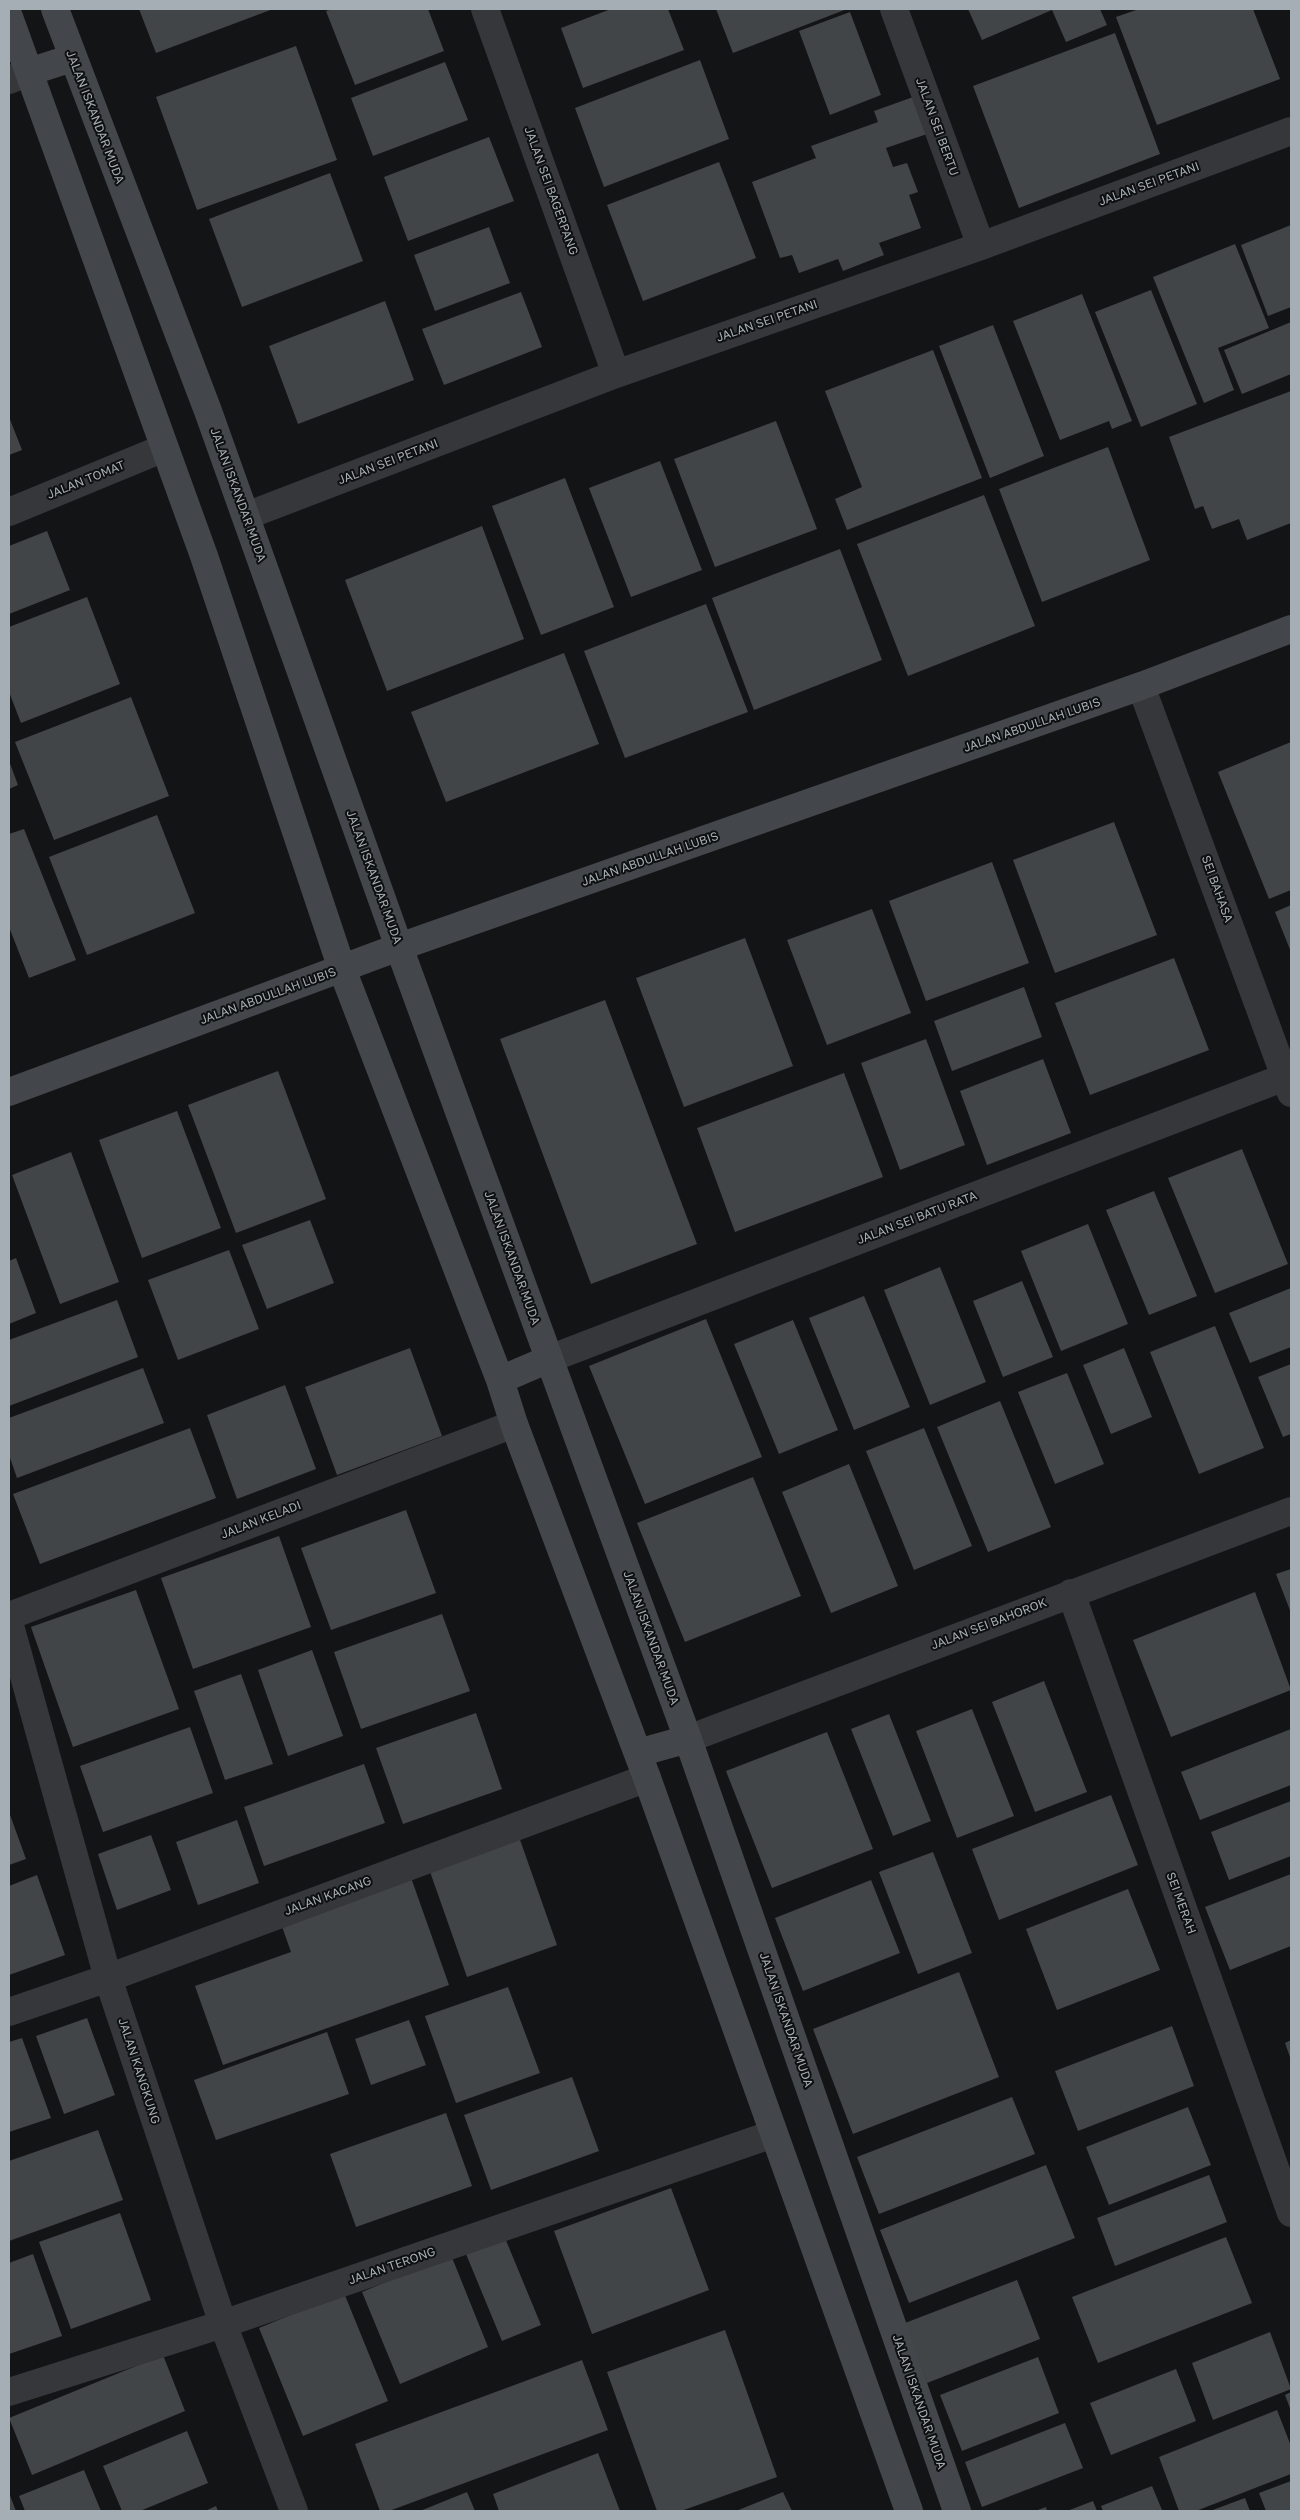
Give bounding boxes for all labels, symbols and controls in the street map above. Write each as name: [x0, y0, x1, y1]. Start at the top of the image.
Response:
street label: JALAN ISKANDAR MUDA: [63, 48, 127, 186]
street label: JALAN SEI BERTU: [913, 76, 961, 178]
street label: JALAN SEI BAGERPANG: [521, 125, 581, 257]
street label: JALAN SEI PETANI: [1097, 159, 1201, 209]
street label: JALAN SEI PETANI: [714, 297, 820, 345]
street label: JALAN ISKANDAR MUDA: [207, 426, 269, 564]
street label: JALAN SEI PETANI: [336, 436, 440, 488]
street label: JALAN TOMAT: [45, 458, 127, 502]
street label: JALAN ABDULLAH LUBIS: [962, 695, 1102, 755]
street label: JALAN ISKANDAR MUDA: [343, 808, 405, 946]
street label: JALAN ABDULLAH LUBIS: [580, 829, 720, 889]
street label: SEI BAHASA: [1198, 854, 1236, 924]
street label: JALAN ABDULLAH LUBIS: [198, 965, 338, 1027]
street label: JALAN SEI BATU RATA: [855, 1188, 979, 1248]
street label: JALAN ISKANDAR MUDA: [481, 1189, 543, 1327]
street label: JALAN KELADI: [219, 1498, 303, 1542]
street label: JALAN ISKANDAR MUDA: [620, 1569, 682, 1707]
street label: JALAN SEI BAHOROK: [929, 1595, 1049, 1653]
street label: SEI MERAH: [1163, 1870, 1199, 1936]
street label: JALAN KACANG: [283, 1874, 373, 1918]
street label: JALAN ISKANDAR MUDA: [756, 1951, 816, 2089]
street label: JALAN KANGKUNG: [115, 2016, 163, 2126]
street label: JALAN TERONG: [347, 2244, 437, 2288]
street label: JALAN ISKANDAR MUDA: [889, 2333, 949, 2471]

